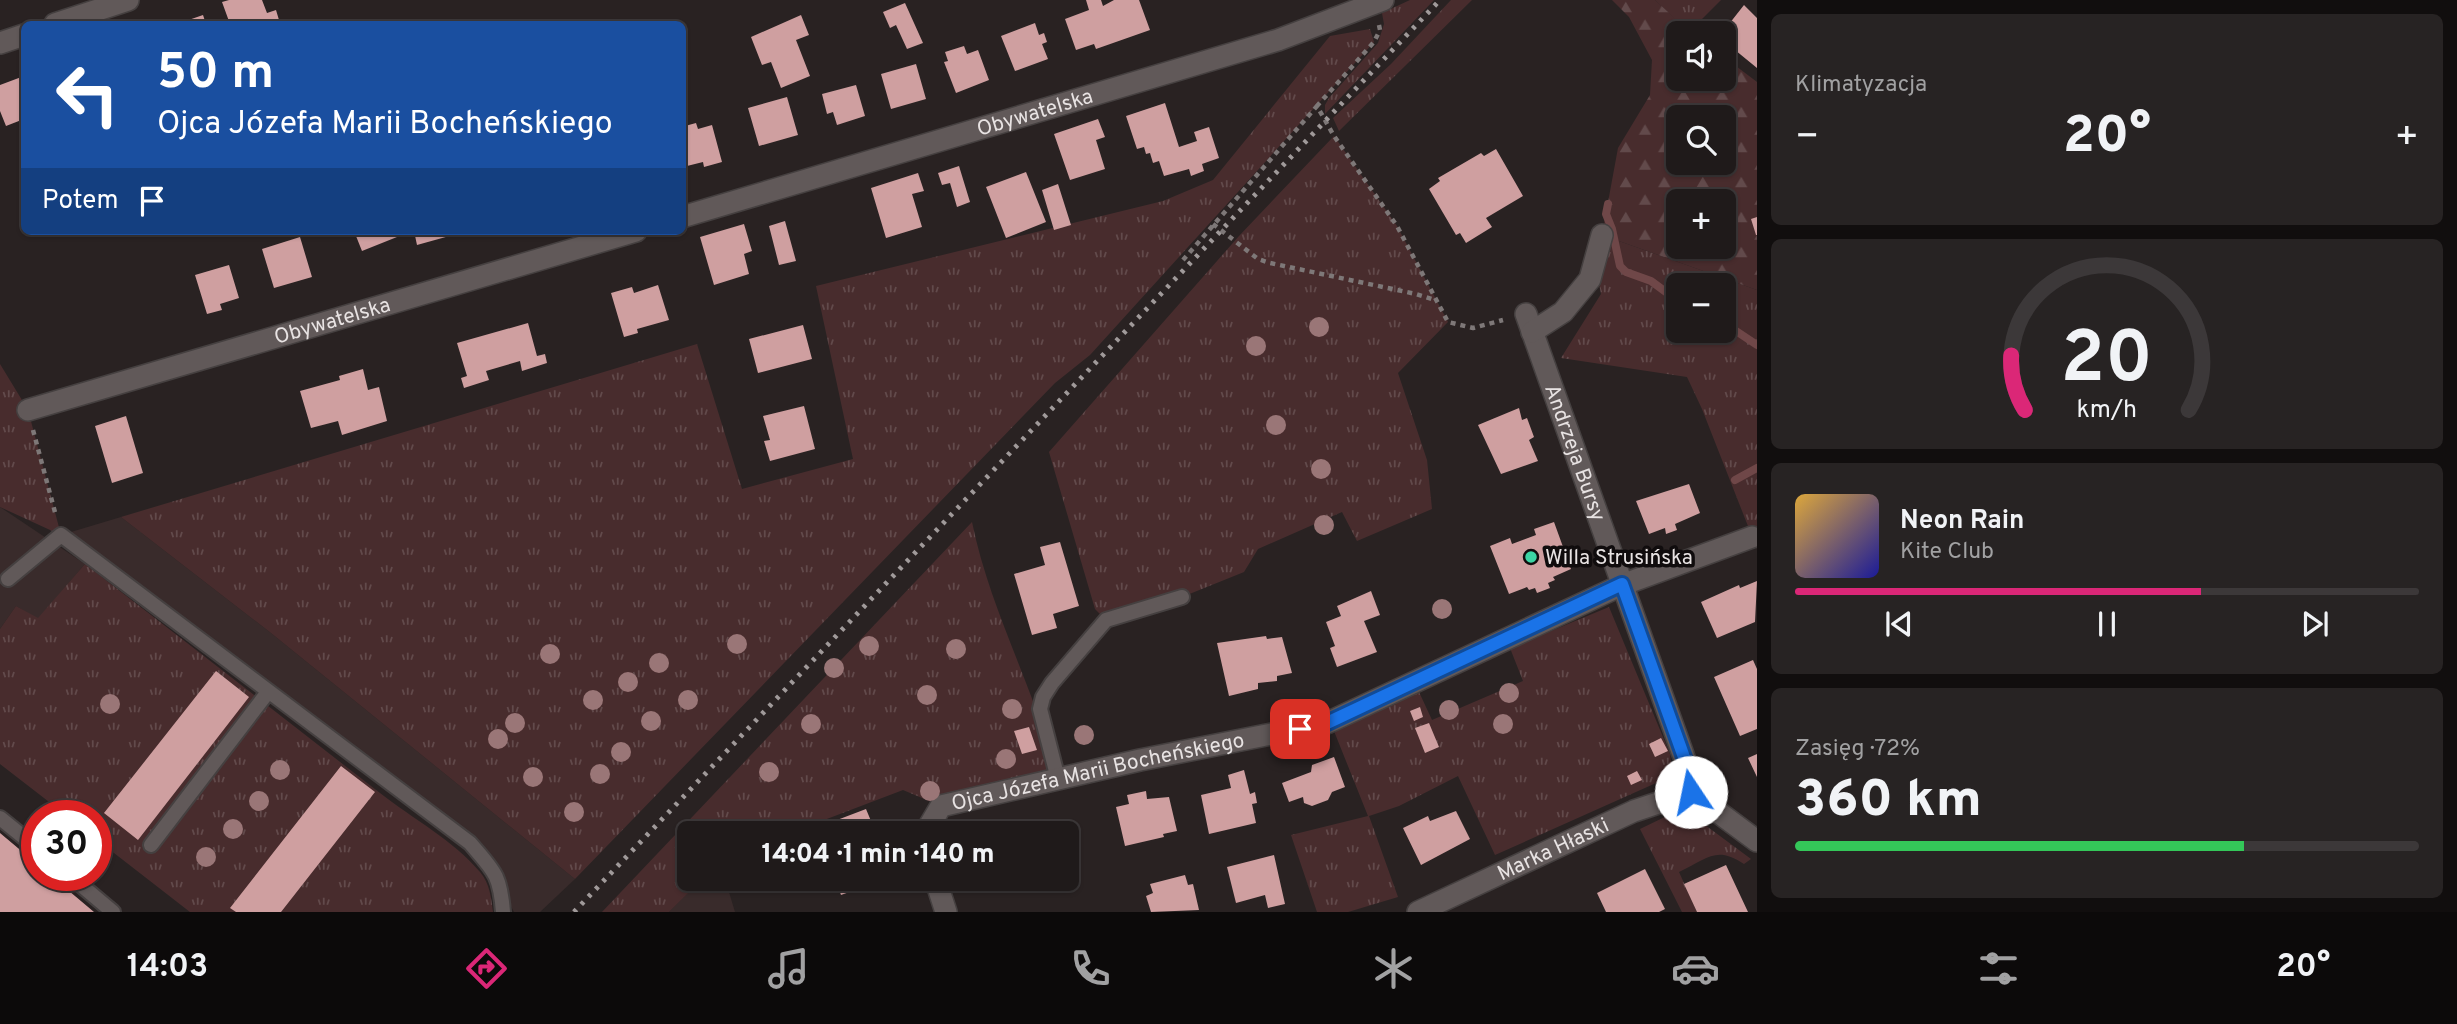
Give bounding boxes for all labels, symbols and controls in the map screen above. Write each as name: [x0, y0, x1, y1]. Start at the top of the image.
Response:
map controls: [1666, 21, 1736, 343]
button: sound: [1666, 21, 1736, 91]
text: 50 m: [157, 44, 274, 106]
icon: left: [42, 49, 133, 140]
text: Klimatyzacja: [1795, 71, 1927, 100]
street label: Obywatelska: [974, 84, 1096, 144]
text: Ojca Józefa Marii Bocheńskiego: [157, 105, 613, 145]
button: search: [1666, 105, 1736, 175]
text: 20°: [2063, 105, 2151, 171]
text: −: [1795, 114, 1820, 163]
text: +: [2394, 114, 2419, 163]
icon: arrive: [133, 182, 171, 220]
text: Potem: [42, 185, 119, 218]
button: +: [1666, 189, 1736, 259]
button: −: [1666, 273, 1736, 343]
street label: Obywatelska: [271, 292, 394, 352]
text: 20: [2061, 316, 2153, 408]
street label: Andrzeja Bursy: [1537, 381, 1611, 525]
text: km/h: [2077, 395, 2137, 427]
text: Neon Rain: [1900, 505, 2025, 538]
text: Kite Club: [1900, 538, 1994, 567]
place label: Willa Strusińska: [1545, 545, 1693, 572]
marker: Willa Strusińska: [1523, 549, 1539, 565]
icon: previous: [1880, 605, 1918, 643]
icon: pause: [2088, 605, 2126, 643]
icon: next: [2296, 605, 2334, 643]
pin: [1270, 699, 1330, 759]
icon: arrive: [1281, 710, 1319, 748]
street label: Ojca Józefa Marii Bocheńskiego: [949, 728, 1247, 818]
text: Zasięg · 72%: [1795, 735, 1920, 764]
position arrow: [1654, 755, 1728, 829]
text: 360 km: [1795, 769, 1982, 835]
speed limit sign: 30: [21, 800, 112, 891]
street label: Marka Hłaski: [1494, 813, 1614, 888]
text: 14:04 · 1 min · 140 m: [761, 839, 995, 872]
icon: directions: [462, 944, 511, 993]
icon: music: [764, 944, 813, 993]
icon: phone: [1066, 944, 1115, 993]
icon: climate: [1369, 944, 1418, 993]
icon: car: [1671, 944, 1720, 993]
icon: filters: [1974, 944, 2023, 993]
text: 14:03: [127, 948, 208, 988]
text: 20°: [2276, 948, 2330, 988]

